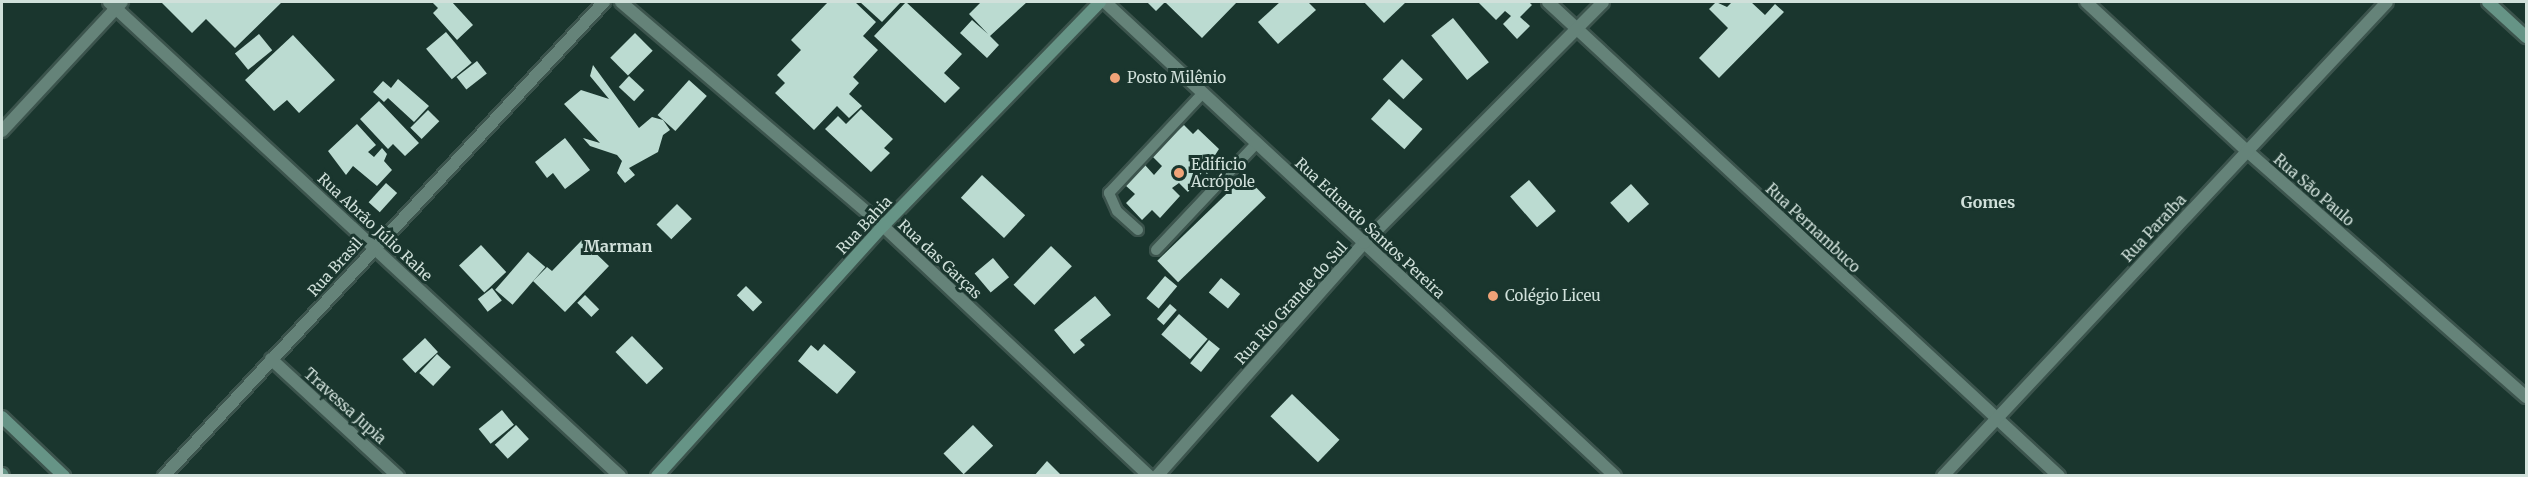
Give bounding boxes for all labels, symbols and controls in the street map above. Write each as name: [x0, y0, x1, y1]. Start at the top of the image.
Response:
place label: Posto Milênio: [1127, 69, 1226, 87]
marker: Posto Milênio: [1108, 71, 1122, 85]
street label: Rua São Paulo: [2270, 150, 2358, 230]
street label: Rua Eduardo Santos Pereira: [1291, 154, 1449, 302]
place label: Edificio Acrópole: [1191, 155, 1255, 190]
marker: Edificio Acrópole: [1172, 166, 1186, 180]
street label: Rua Abrão Júlio Rahe: [314, 169, 436, 285]
street label: Rua Pernambuco: [1762, 180, 1864, 276]
street label: Rua Paraíba: [2118, 191, 2190, 265]
street label: Rua Bahia: [833, 192, 895, 258]
district label: Gomes: [1961, 192, 2015, 212]
street label: Rua das Garças: [894, 216, 986, 302]
street label: Rua Brasil: [304, 234, 366, 300]
district label: Marman: [584, 236, 652, 256]
street label: Rua Rio Grande do Sul: [1231, 238, 1351, 368]
place label: Colégio Liceu: [1505, 287, 1601, 305]
marker: Colégio Liceu: [1486, 289, 1500, 303]
street label: Travessa Jupia: [300, 365, 390, 447]

